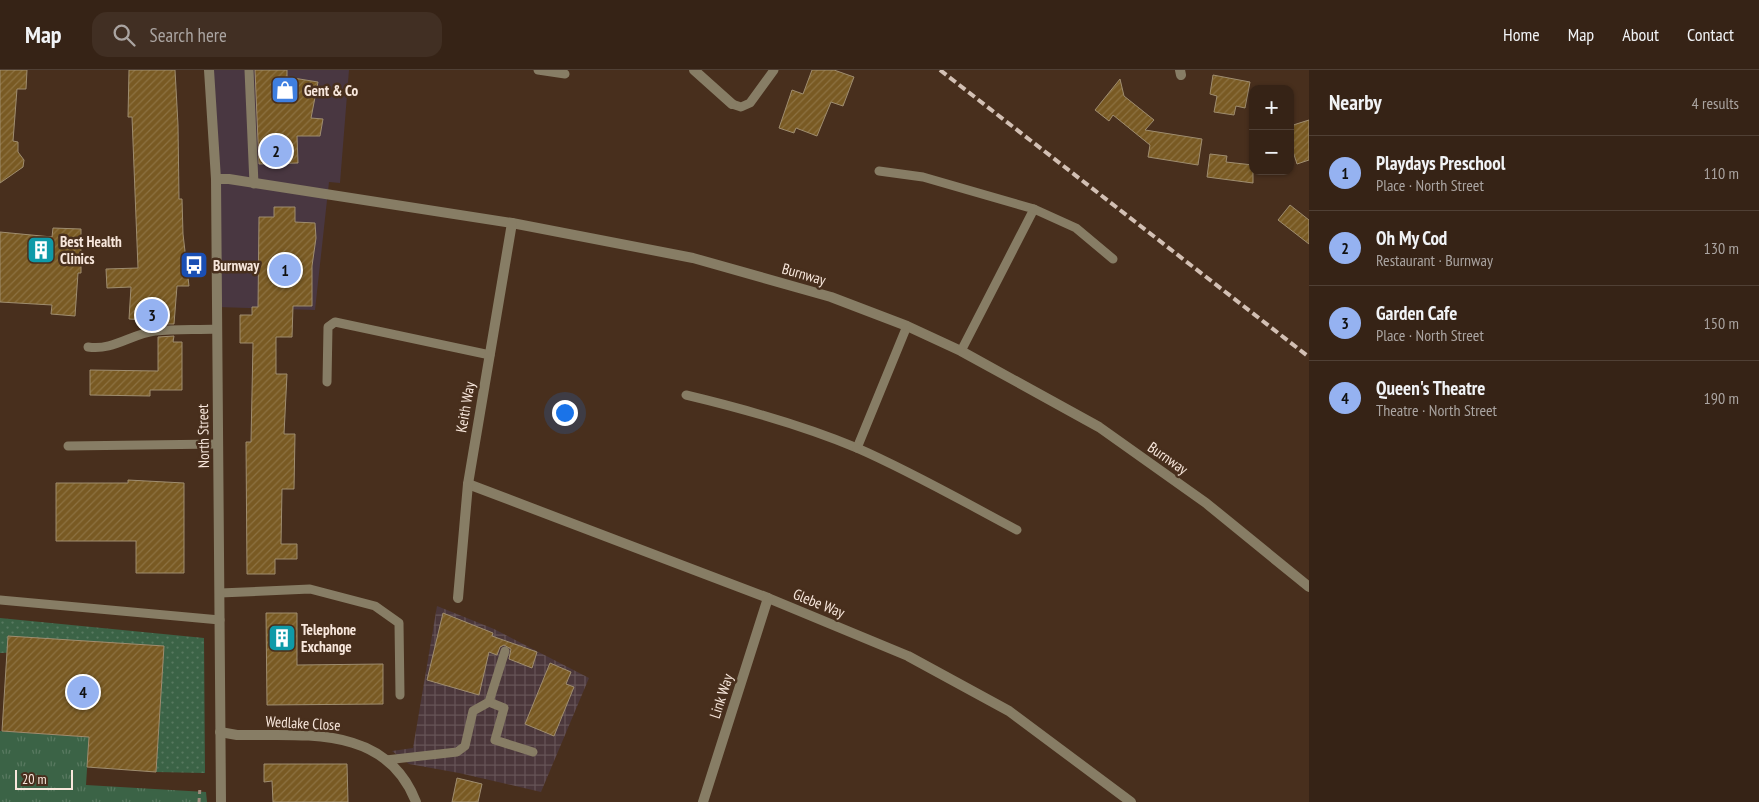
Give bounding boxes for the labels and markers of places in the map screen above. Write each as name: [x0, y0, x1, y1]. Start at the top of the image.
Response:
shop icon: Gent & Co: [270, 75, 300, 105]
place label: Gent & Co: [304, 81, 359, 100]
pin: 2: [260, 132, 292, 170]
place label: Best Health Clinics: [60, 232, 122, 268]
building icon: Best Health Clinics: [26, 235, 56, 265]
bus stop icon: Burnway: [179, 250, 209, 280]
pin: 1: [269, 251, 301, 289]
place label: Burnway: [213, 256, 260, 275]
pin: 3: [136, 296, 168, 334]
place label: Telephone Exchange: [301, 620, 356, 656]
building icon: Telephone Exchange: [267, 623, 297, 653]
pin: 4: [67, 673, 99, 711]

